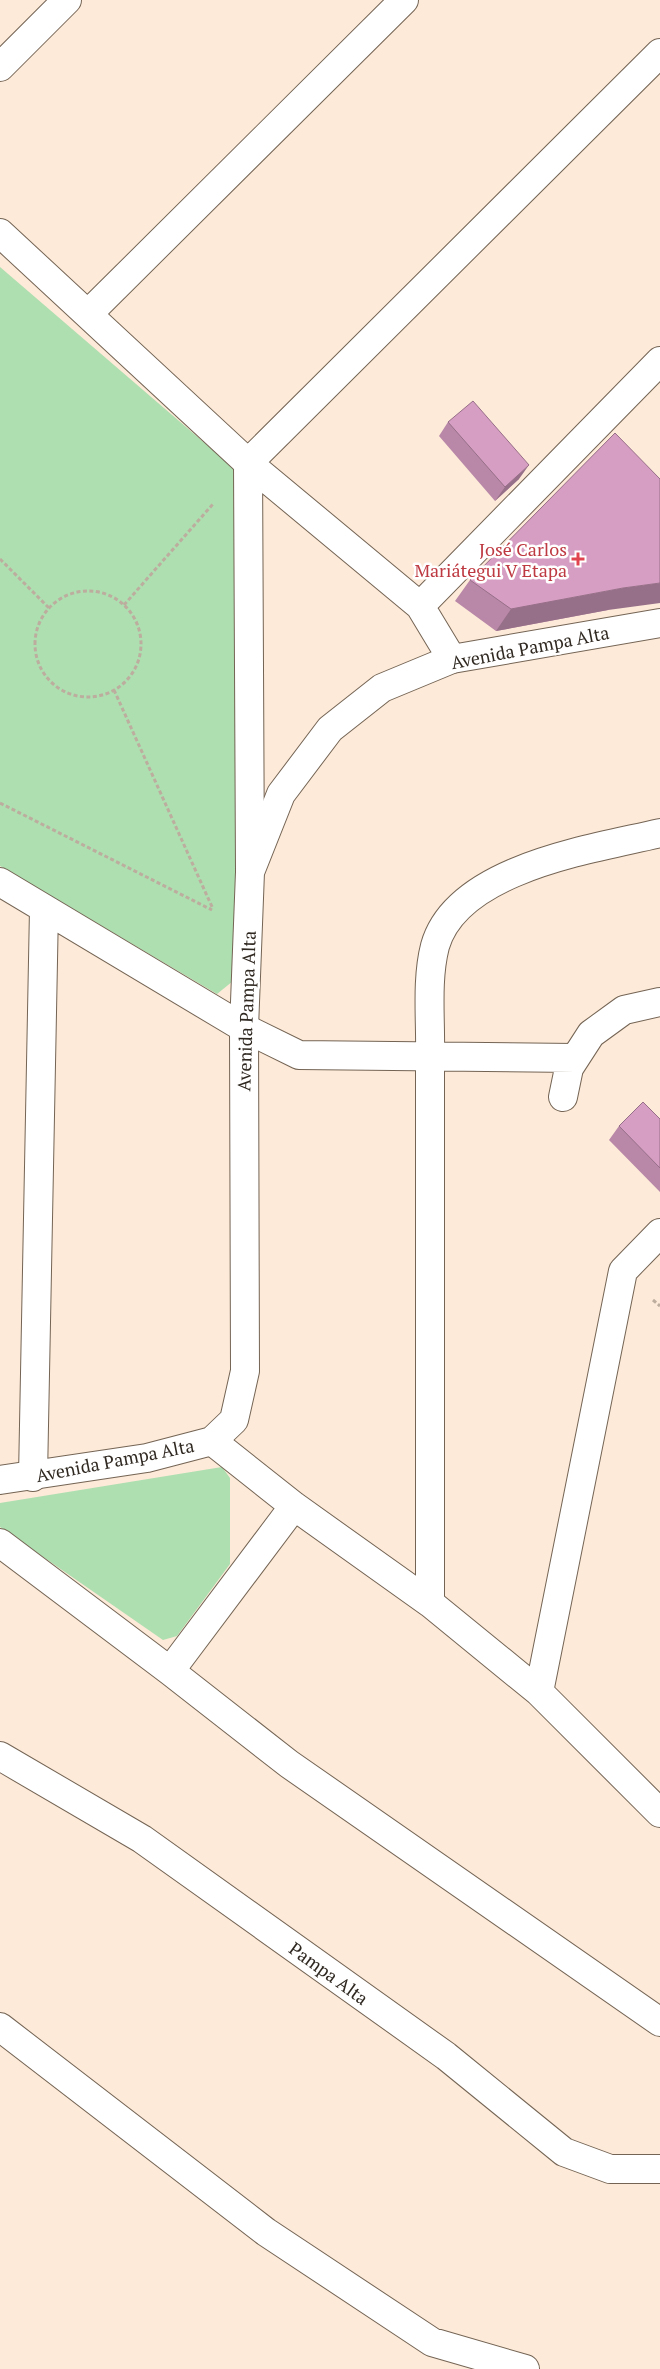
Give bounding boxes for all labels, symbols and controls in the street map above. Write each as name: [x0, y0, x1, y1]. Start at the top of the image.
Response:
place label: José Carlos Mariátegui V Etapa: [414, 537, 567, 582]
marker: José Carlos Mariátegui V Etapa: [571, 552, 585, 566]
street label: Avenida Pampa Alta: [449, 620, 611, 674]
street label: Avenida Pampa Alta: [231, 930, 261, 1092]
street label: Avenida Pampa Alta: [34, 1433, 196, 1487]
street label: Pampa Alta: [285, 1936, 373, 2010]

